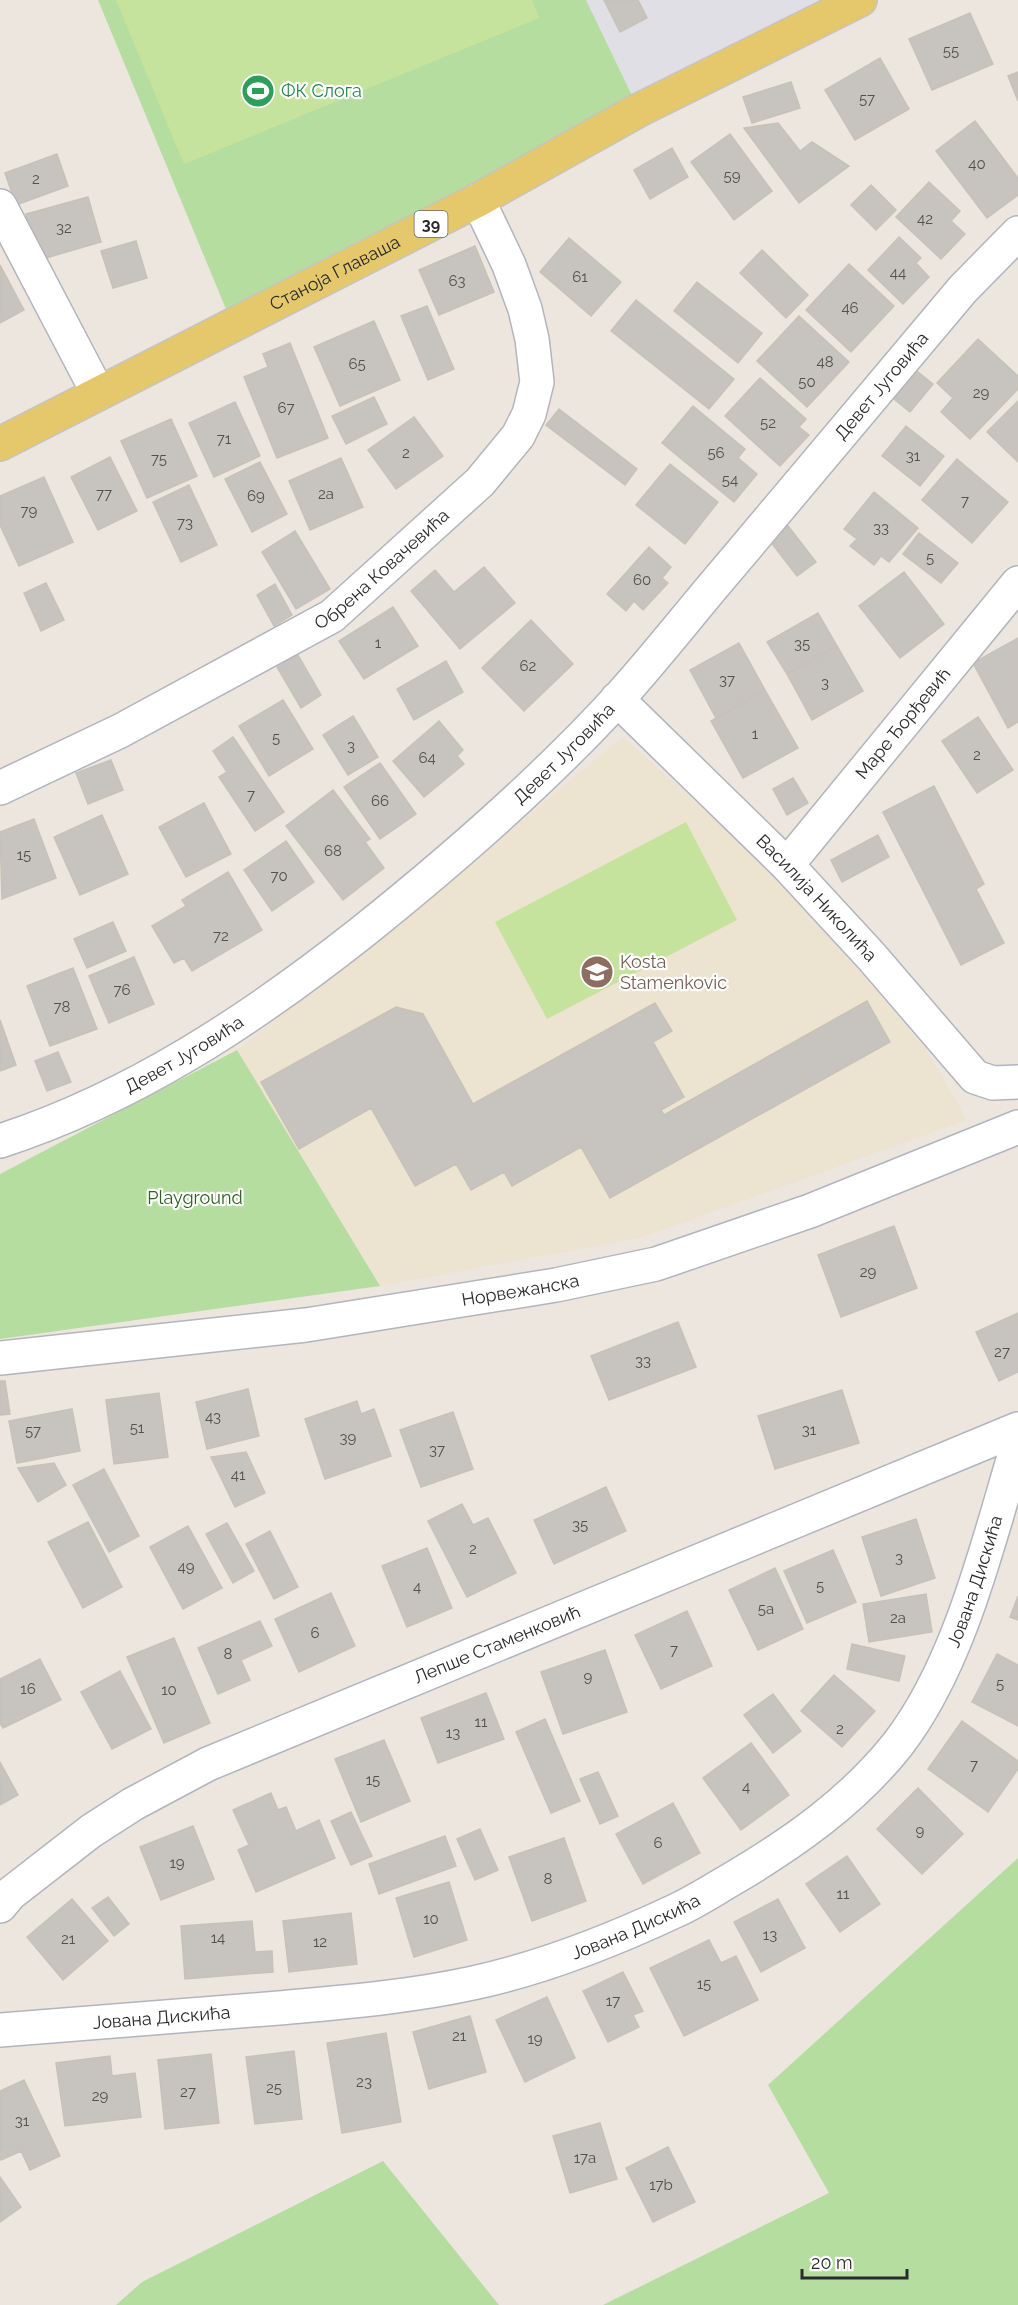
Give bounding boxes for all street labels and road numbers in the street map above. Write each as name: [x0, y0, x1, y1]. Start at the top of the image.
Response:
road number: 39: [414, 211, 448, 237]
street label: Станоја Главаша: [266, 231, 403, 315]
street label: Девет Југовића: [830, 327, 932, 444]
street label: Обрена Ковачевића: [311, 504, 453, 634]
street label: Маре Ђорђевић: [851, 663, 954, 783]
street label: Девет Југовића: [509, 699, 619, 808]
street label: Василија Николића: [752, 830, 882, 966]
street label: Девет Југовића: [121, 1011, 247, 1097]
street label: Норвежанска: [460, 1269, 581, 1310]
street label: Јована Дискића: [942, 1513, 1006, 1650]
street label: Лепше Стаменковић: [410, 1600, 583, 1688]
street label: Јована Дискића: [568, 1889, 703, 1964]
street label: Јована Дискића: [92, 2001, 231, 2033]

